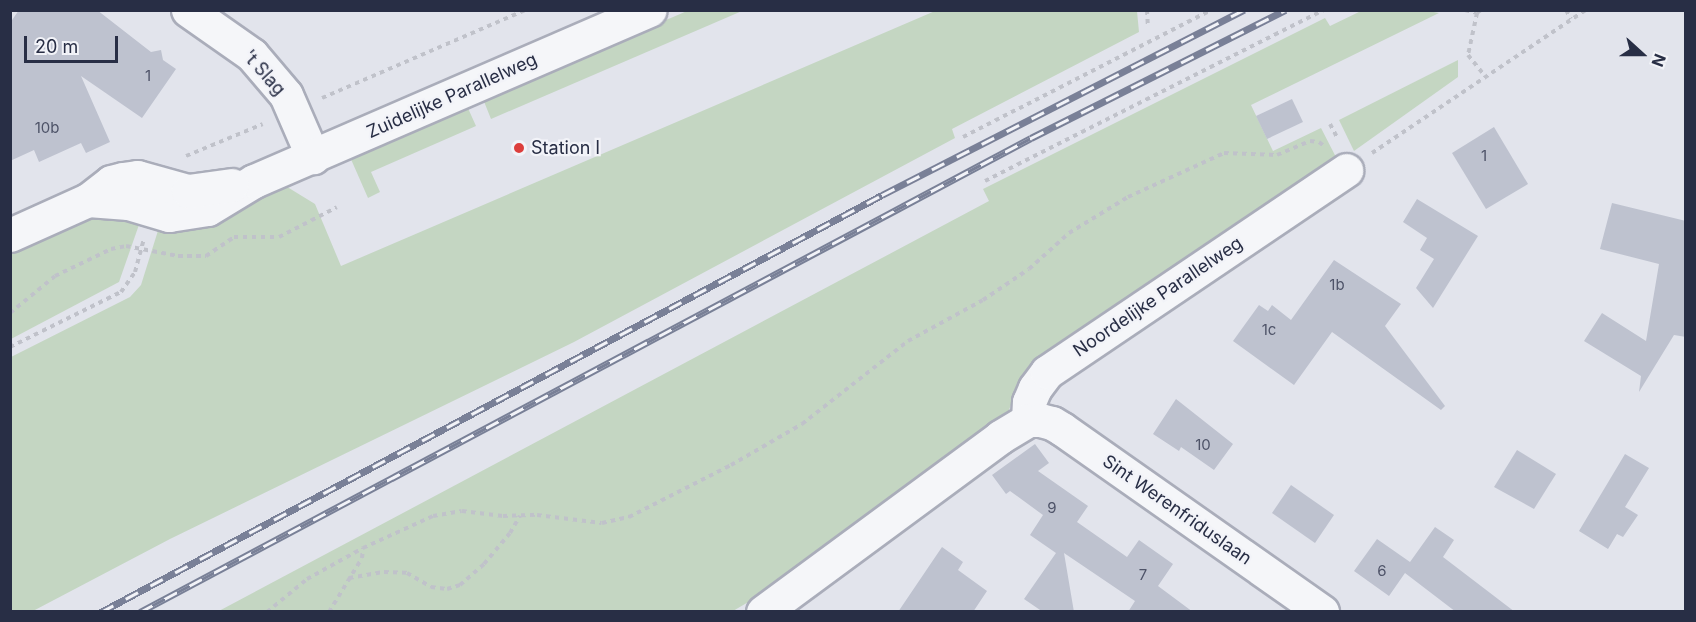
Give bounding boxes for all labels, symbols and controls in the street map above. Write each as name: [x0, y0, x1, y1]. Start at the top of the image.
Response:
scale bar: [27, 24, 122, 62]
north arrow: [1612, 24, 1672, 84]
text: 20 m: [35, 36, 78, 57]
street label: 't Slag: [238, 46, 290, 100]
street label: Zuidelijke Parallelweg: [364, 49, 540, 143]
text: N: [1647, 51, 1670, 70]
house number: 1: [145, 67, 151, 85]
house number: 10b: [35, 119, 59, 137]
place label: Station I: [531, 137, 600, 159]
marker: Station I: [512, 141, 526, 155]
house number: 1: [1481, 147, 1487, 165]
street label: Noordelijke Parallelweg: [1069, 232, 1247, 362]
house number: 1b: [1329, 276, 1345, 294]
house number: 1c: [1262, 321, 1276, 339]
house number: 10: [1195, 436, 1211, 454]
street label: Sint Werenfriduslaan: [1098, 450, 1256, 570]
house number: 9: [1047, 499, 1057, 517]
house number: 6: [1377, 562, 1387, 580]
house number: 7: [1139, 566, 1147, 584]

